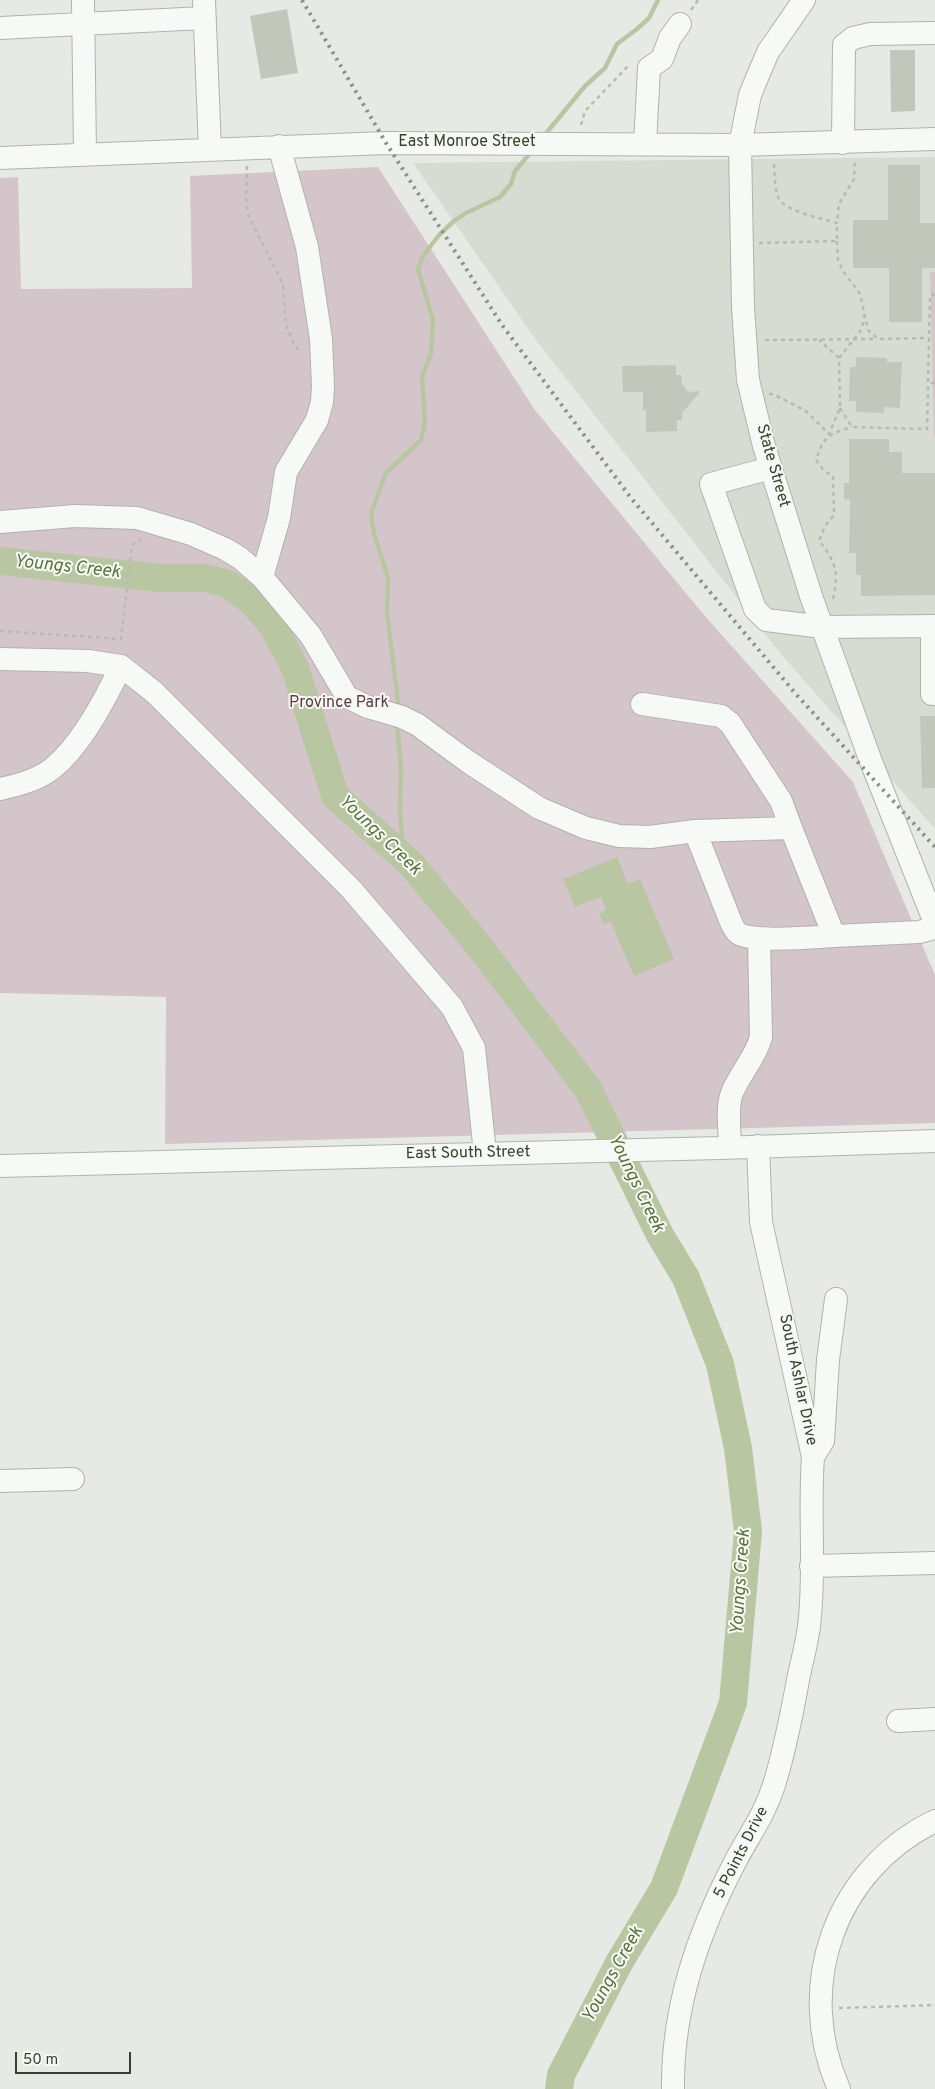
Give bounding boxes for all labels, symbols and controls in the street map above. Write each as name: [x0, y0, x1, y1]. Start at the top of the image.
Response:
street label: East Monroe Street: [398, 133, 536, 153]
street label: State Street: [751, 422, 793, 510]
water label: Youngs Creek: [13, 552, 121, 584]
park label: Province Park: [289, 694, 389, 714]
water label: Youngs Creek: [333, 791, 425, 881]
water label: Youngs Creek: [602, 1132, 668, 1236]
street label: East South Street: [405, 1143, 531, 1165]
street label: South Ashlar Drive: [774, 1313, 820, 1447]
water label: Youngs Creek: [728, 1528, 756, 1636]
street label: 5 Points Drive: [711, 1804, 773, 1902]
water label: Youngs Creek: [579, 1923, 649, 2027]
scale bar: [18, 2042, 134, 2074]
text: 50 m: [23, 2051, 58, 2070]

